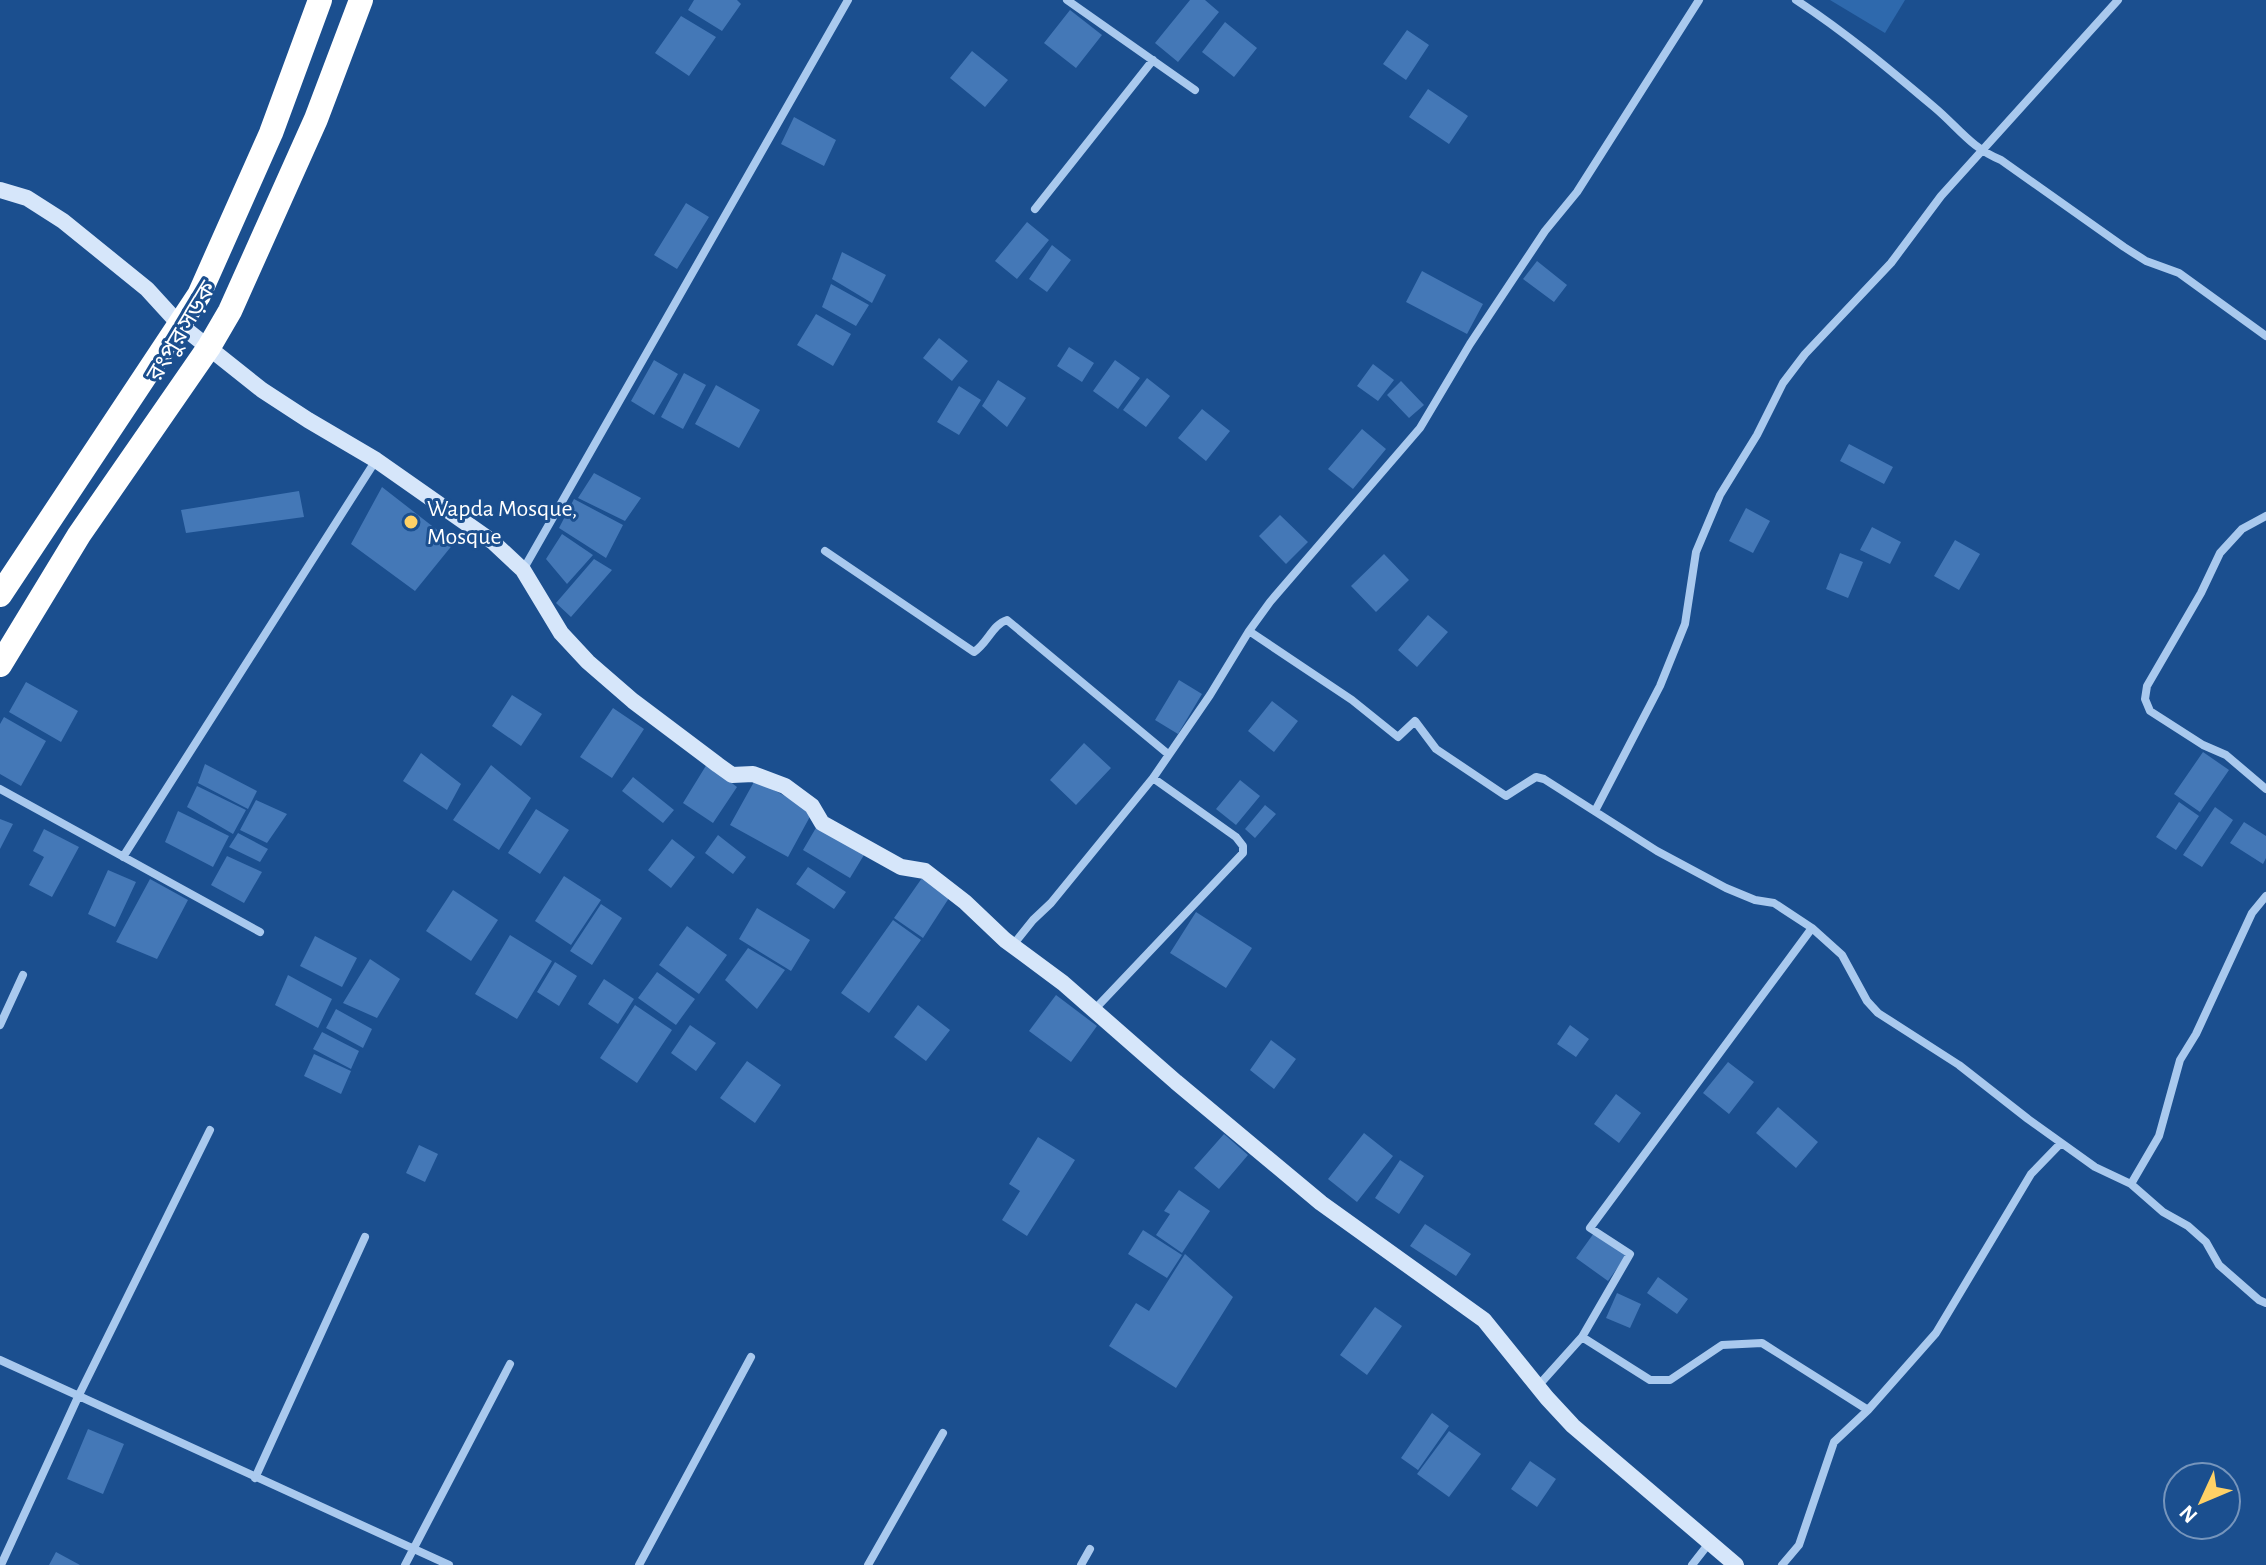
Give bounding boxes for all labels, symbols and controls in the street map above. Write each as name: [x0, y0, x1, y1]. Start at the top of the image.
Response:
street label: রংপুর সড়ক: [142, 277, 222, 387]
place label: Wapda Mosque, Mosque: [427, 497, 577, 549]
marker: Wapda Mosque, Mosque: [402, 513, 420, 531]
north arrow: [2162, 1461, 2242, 1541]
text: N: [2175, 1501, 2202, 1527]

